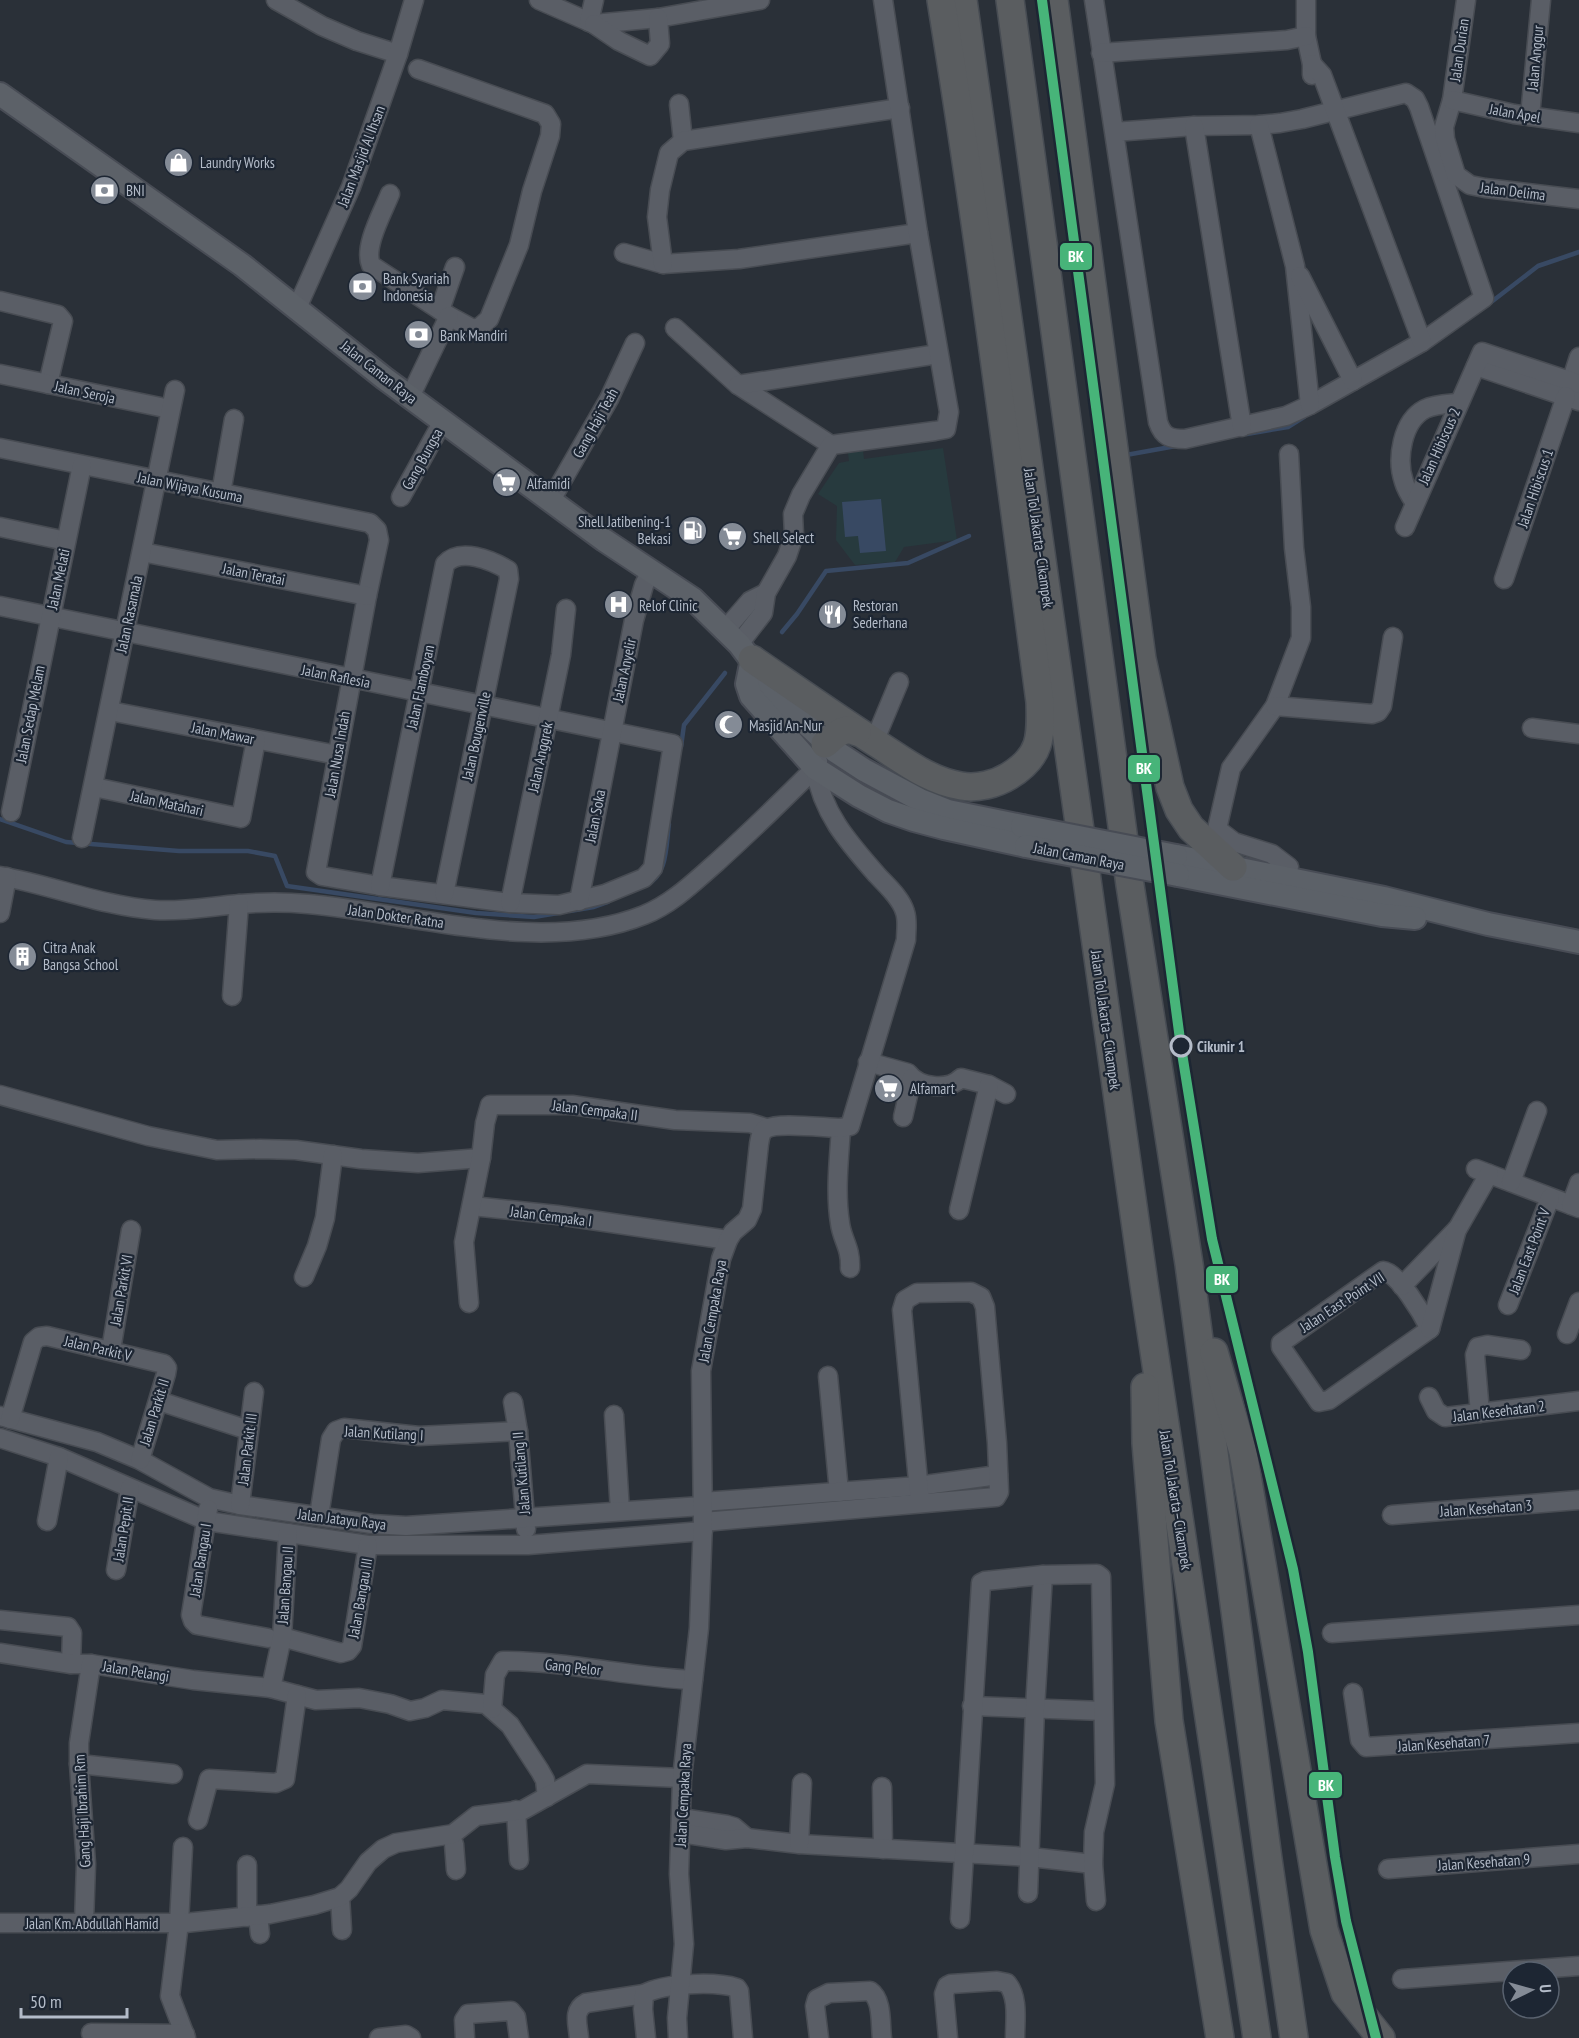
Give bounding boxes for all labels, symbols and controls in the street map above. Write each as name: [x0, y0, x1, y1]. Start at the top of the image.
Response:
street label: Jalan Durian: [1445, 17, 1473, 84]
street label: Jalan Anggur: [1523, 24, 1547, 93]
street label: Jalan Apel: [1487, 99, 1543, 127]
street label: Jalan Masjid Al Ihsan: [333, 103, 389, 210]
shop icon: Laundry Works: [163, 146, 195, 178]
place label: Laundry Works: [200, 153, 275, 172]
bank icon: BNI: [89, 174, 121, 206]
street label: Jalan Delima: [1478, 177, 1547, 204]
place label: BNI: [126, 181, 145, 200]
line badge: BK: [1059, 242, 1093, 271]
text: BK: [1068, 246, 1085, 266]
place label: Bank Syariah Indonesia: [383, 269, 449, 305]
bank icon: Bank Syariah Indonesia: [346, 271, 378, 303]
bank icon: Bank Mandiri: [403, 319, 435, 351]
place label: Bank Mandiri: [440, 326, 508, 345]
street label: Jalan Caman Raya: [336, 336, 421, 408]
street label: Jalan Seroja: [52, 376, 117, 408]
street label: Gang Haji Teah: [568, 385, 622, 461]
street label: Jalan Hibiscus 2: [1413, 405, 1464, 488]
street label: Gang Bungsa: [397, 425, 447, 493]
street label: Jalan Hibiscus 1: [1512, 446, 1557, 531]
street label: Jalan Tol Jakarta–Cikampek: [1020, 466, 1058, 609]
street label: Jalan Wijaya Kusuma: [135, 467, 244, 507]
supermarket icon: Alfamidi: [490, 467, 522, 499]
place label: Alfamidi: [527, 474, 570, 493]
place label: Shell Jatibening-1 Bekasi: [578, 512, 671, 548]
fuel station icon: Shell Jatibening-1 Bekasi: [676, 514, 708, 546]
supermarket icon: Shell Select: [716, 521, 748, 553]
place label: Shell Select: [753, 528, 814, 547]
street label: Jalan Melati: [42, 547, 74, 612]
street label: Jalan Teratai: [220, 558, 287, 589]
street label: Jalan Rasamala: [111, 574, 146, 655]
hospital icon: Relof Clinic: [602, 589, 634, 621]
place label: Relof Clinic: [639, 596, 698, 615]
place label: Restoran Sederhana: [853, 596, 908, 632]
restaurant icon: Restoran Sederhana: [816, 598, 848, 630]
street label: Jalan Anyelir: [608, 635, 640, 705]
street label: Jalan Flamboyan: [402, 643, 438, 732]
street label: Jalan Raflesia: [299, 660, 372, 692]
street label: Jalan Sedap Melam: [11, 664, 49, 765]
street label: Jalan Bougenville: [457, 690, 495, 783]
mosque icon: Masjid An-Nur: [712, 709, 744, 741]
street label: Jalan Nusa Indah: [320, 710, 354, 799]
place label: Masjid An-Nur: [749, 716, 823, 735]
street label: Jalan Mawar: [189, 717, 257, 749]
street label: Jalan Anggrek: [523, 720, 557, 795]
line badge: BK: [1127, 754, 1161, 783]
text: BK: [1136, 758, 1153, 778]
street label: Jalan Matahari: [128, 786, 205, 820]
street label: Jalan Soka: [580, 788, 609, 845]
street label: Jalan Caman Raya: [1031, 838, 1126, 874]
street label: Jalan Dokter Ratna: [346, 900, 445, 932]
place label: Citra Anak Bangsa School: [43, 938, 119, 974]
building icon: Citra Anak Bangsa School: [6, 940, 38, 972]
street label: Jalan Tol Jakarta–Cikampek: [1087, 948, 1125, 1091]
marker: Cikunir 1: [1170, 1035, 1192, 1057]
place label: Cikunir 1: [1197, 1037, 1245, 1056]
supermarket icon: Alfamart: [873, 1072, 905, 1104]
place label: Alfamart: [910, 1079, 955, 1098]
street label: Jalan Cempaka II: [550, 1095, 639, 1125]
street label: Jalan Cempaka I: [508, 1201, 593, 1230]
street label: Jalan East Point V: [1504, 1205, 1554, 1297]
street label: Jalan Parkit VI: [105, 1253, 137, 1328]
street label: Jalan Cempaka Raya: [693, 1258, 730, 1365]
line badge: BK: [1205, 1265, 1239, 1294]
street label: Jalan East Point VII: [1295, 1268, 1388, 1337]
text: BK: [1214, 1269, 1231, 1289]
street label: Jalan Parkit V: [62, 1331, 133, 1365]
street label: Jalan Parkit II: [135, 1376, 173, 1449]
street label: Jalan Kesehatan 2: [1451, 1396, 1546, 1426]
street label: Jalan Parkit III: [233, 1412, 261, 1487]
street label: Jalan Kutilang I: [343, 1421, 424, 1445]
street label: Jalan Tol Jakarta–Cikampek: [1155, 1428, 1196, 1571]
street label: Jalan Kutilang II: [508, 1431, 534, 1516]
street label: Jalan Pepit II: [108, 1495, 138, 1564]
street label: Jalan Kesehatan 3: [1438, 1495, 1533, 1521]
street label: Jalan Jatayu Raya: [296, 1504, 387, 1534]
street label: Jalan Bangau I: [185, 1522, 215, 1599]
street label: Jalan Bangau II: [273, 1546, 297, 1625]
street label: Jalan Bangau III: [343, 1556, 376, 1641]
street label: Gang Pelor: [544, 1655, 603, 1679]
street label: Jalan Pelangi: [100, 1656, 171, 1686]
street label: Jalan Kesehatan 7: [1396, 1730, 1491, 1756]
street label: Jalan Cempaka Raya: [671, 1743, 695, 1848]
street label: Gang Haji Ibrahim Rm: [70, 1754, 94, 1868]
line badge: BK: [1308, 1771, 1343, 1799]
text: BK: [1318, 1775, 1335, 1795]
street label: Jalan Kesehatan 9: [1436, 1849, 1531, 1875]
street label: Jalan Km. Abdullah Hamid: [24, 1914, 159, 1933]
north arrow: [1501, 1960, 1561, 2020]
scale bar: [21, 1981, 128, 2019]
text: U: [1536, 1984, 1556, 1994]
text: 50 m: [30, 1990, 62, 2013]

